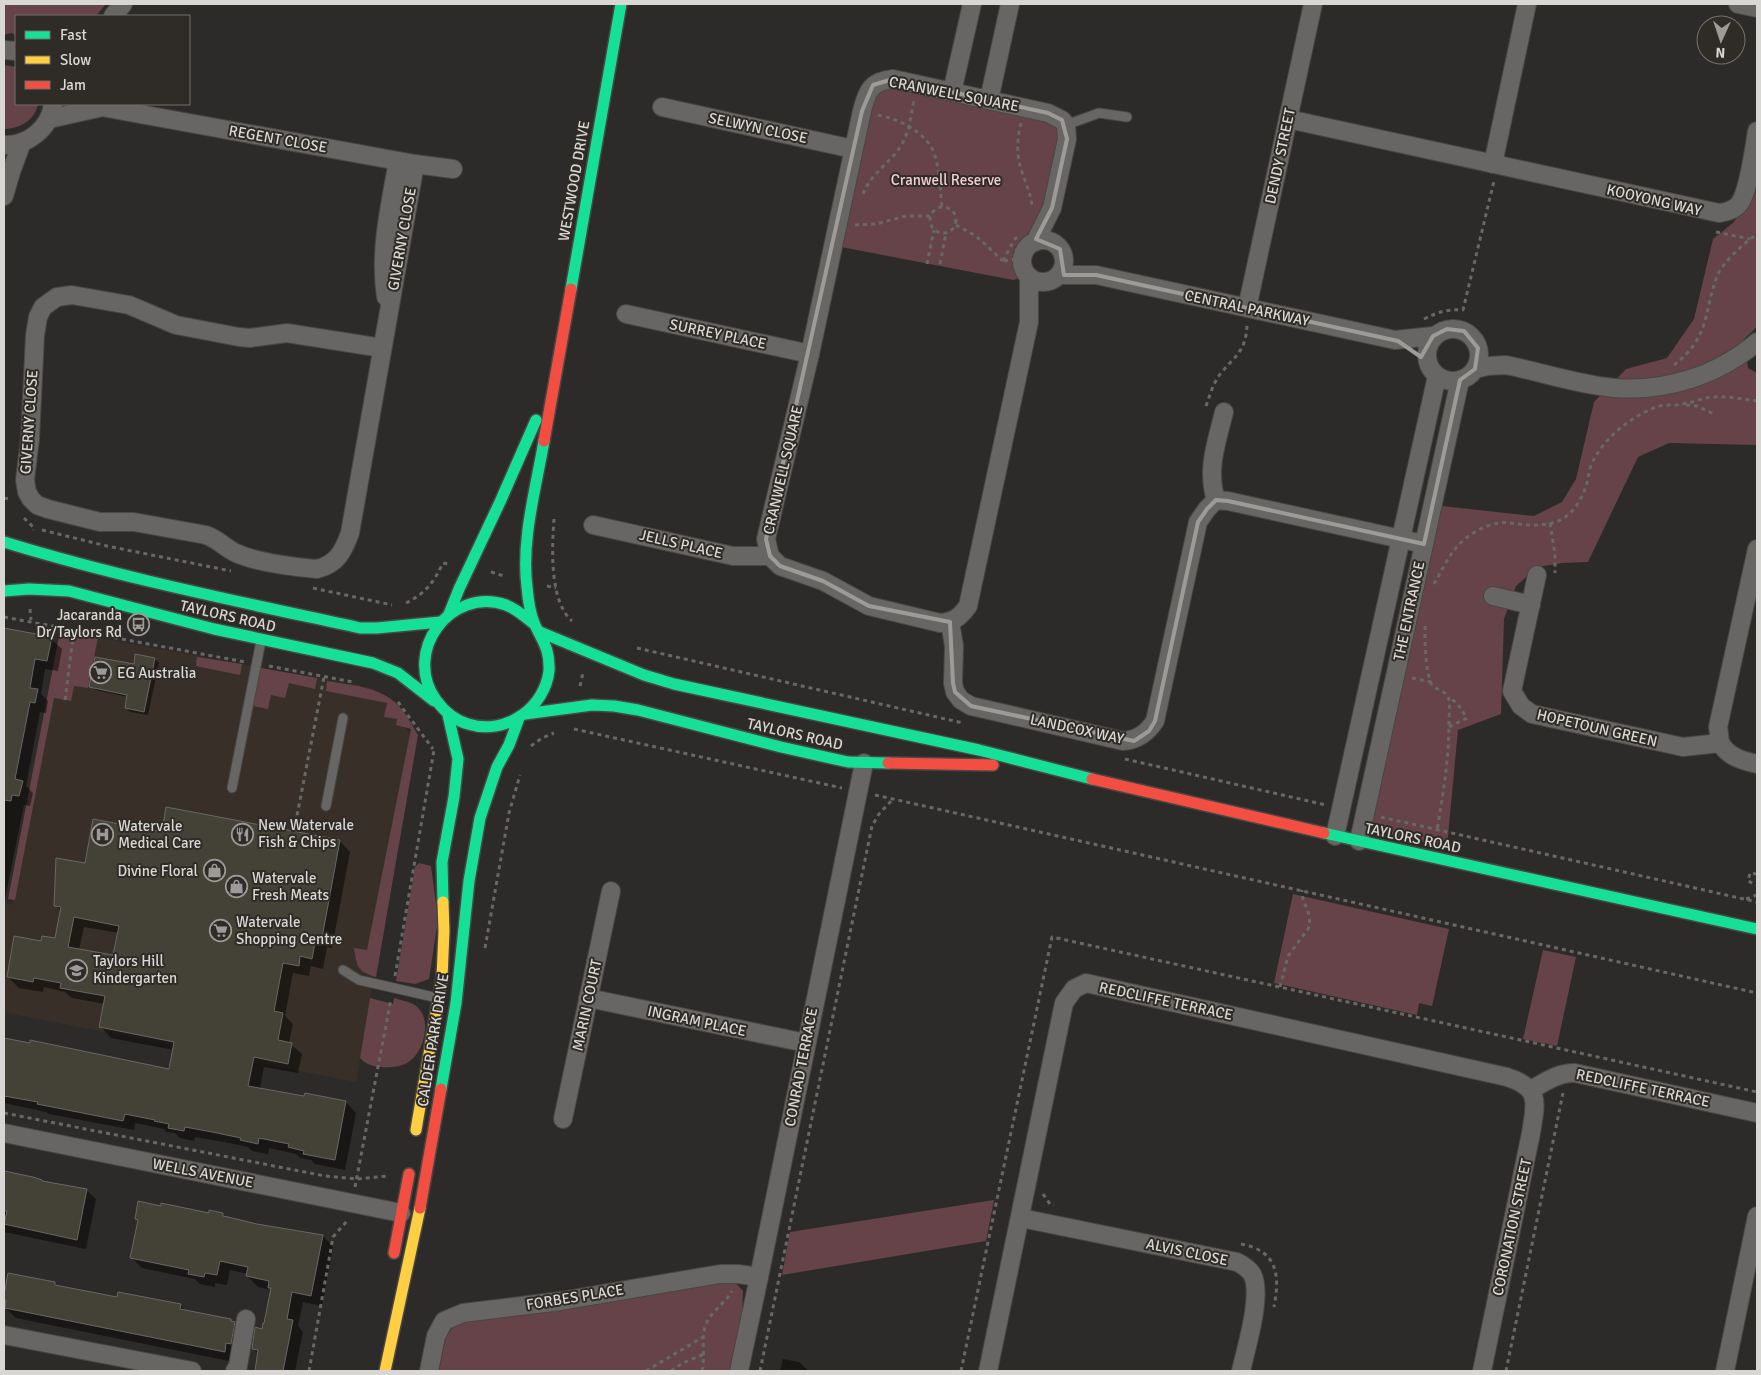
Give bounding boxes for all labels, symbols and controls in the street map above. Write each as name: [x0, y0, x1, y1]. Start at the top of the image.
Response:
legend: [15, 15, 190, 105]
north arrow: [1696, 15, 1746, 65]
text: Fast: [60, 26, 87, 44]
text: N: [1715, 44, 1726, 61]
text: Slow: [60, 51, 91, 69]
street label: CRANWELL SQUARE: [888, 73, 1020, 115]
text: Jam: [60, 76, 86, 94]
street label: DENDY STREET: [1261, 106, 1299, 206]
street label: SELWYN CLOSE: [707, 109, 809, 147]
street label: WESTWOOD DRIVE: [555, 119, 593, 243]
street label: REGENT CLOSE: [227, 121, 329, 157]
park label: Cranwell Reserve: [891, 171, 1001, 189]
street label: KOOYONG WAY: [1605, 180, 1704, 220]
street label: GIVERNY CLOSE: [384, 186, 420, 292]
street label: CENTRAL PARKWAY: [1183, 286, 1312, 330]
street label: SURREY PLACE: [668, 315, 768, 353]
street label: GIVERNY CLOSE: [16, 369, 42, 475]
street label: CRANWELL SQUARE: [759, 404, 807, 536]
street label: JELLS PLACE: [638, 526, 724, 562]
street label: THE ENTRANCE: [1390, 560, 1428, 662]
street label: TAYLORS ROAD: [178, 596, 278, 636]
place label: Jacaranda Dr/Taylors Rd: [36, 606, 122, 641]
bus stop icon: Jacaranda Dr/Taylors Rd: [126, 612, 150, 636]
supermarket icon: EG Australia: [89, 661, 113, 685]
place label: EG Australia: [117, 664, 196, 682]
street label: HOPETOUN GREEN: [1535, 705, 1659, 751]
street label: LANDCOX WAY: [1028, 710, 1126, 748]
street label: TAYLORS ROAD: [745, 714, 845, 754]
place label: New Watervale Fish & Chips: [258, 816, 354, 851]
place label: Watervale Medical Care: [118, 817, 201, 852]
street label: TAYLORS ROAD: [1363, 819, 1463, 857]
restaurant icon: New Watervale Fish & Chips: [230, 822, 254, 846]
hospital icon: Watervale Medical Care: [90, 823, 114, 847]
shop icon: Divine Floral: [202, 859, 226, 883]
place label: Divine Floral: [117, 862, 198, 880]
place label: Watervale Fresh Meats: [252, 869, 330, 904]
shop icon: Watervale Fresh Meats: [224, 875, 248, 899]
place label: Watervale Shopping Centre: [236, 913, 342, 948]
supermarket icon: Watervale Shopping Centre: [208, 919, 232, 943]
place label: Taylors Hill Kindergarten: [93, 952, 177, 987]
street label: MARIN COURT: [569, 957, 606, 1052]
school or university icon: Taylors Hill Kindergarten: [65, 958, 89, 982]
street label: CALDER PARK DRIVE: [414, 972, 452, 1108]
street label: REDCLIFFE TERRACE: [1098, 978, 1234, 1024]
street label: INGRAM PLACE: [646, 1002, 748, 1040]
street label: CONRAD TERRACE: [781, 1006, 821, 1128]
street label: REDCLIFFE TERRACE: [1575, 1065, 1711, 1111]
street label: WELLS AVENUE: [151, 1154, 255, 1192]
street label: CORONATION STREET: [1489, 1156, 1535, 1297]
street label: ALVIS CLOSE: [1144, 1235, 1230, 1269]
street label: FORBES PLACE: [525, 1280, 625, 1314]

